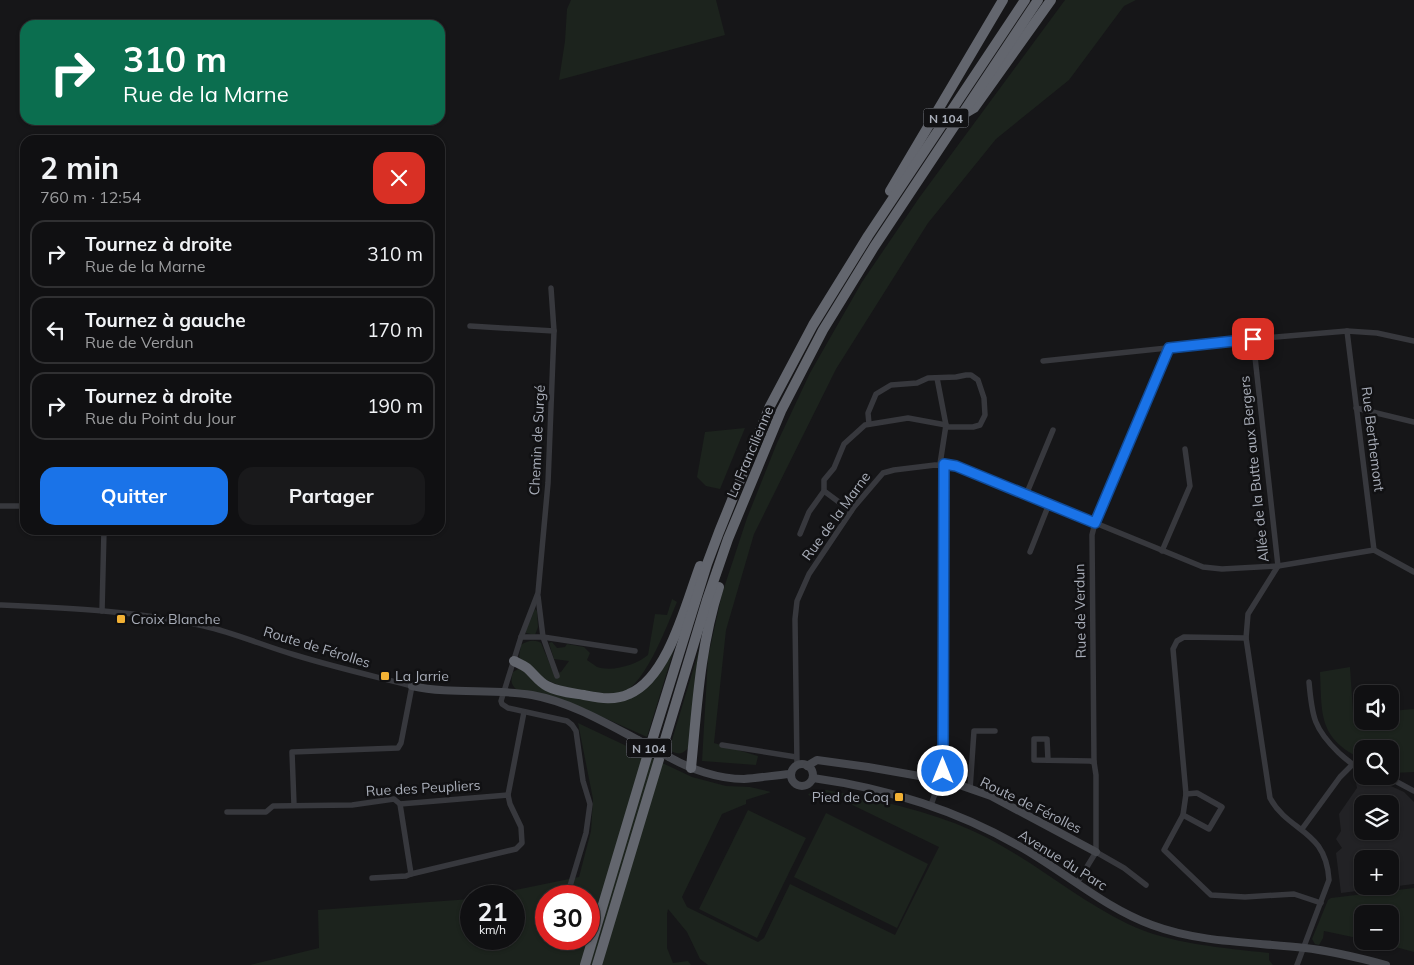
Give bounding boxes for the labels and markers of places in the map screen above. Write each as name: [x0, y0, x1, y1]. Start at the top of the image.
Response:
pin: [1232, 318, 1274, 360]
place label: Croix Blanche: [131, 610, 220, 628]
marker: Croix Blanche: [115, 613, 127, 625]
place label: La Jarrie: [395, 667, 449, 685]
marker: La Jarrie: [379, 670, 391, 682]
place label: Pied de Coq: [812, 788, 889, 806]
marker: Pied de Coq: [893, 791, 905, 803]

